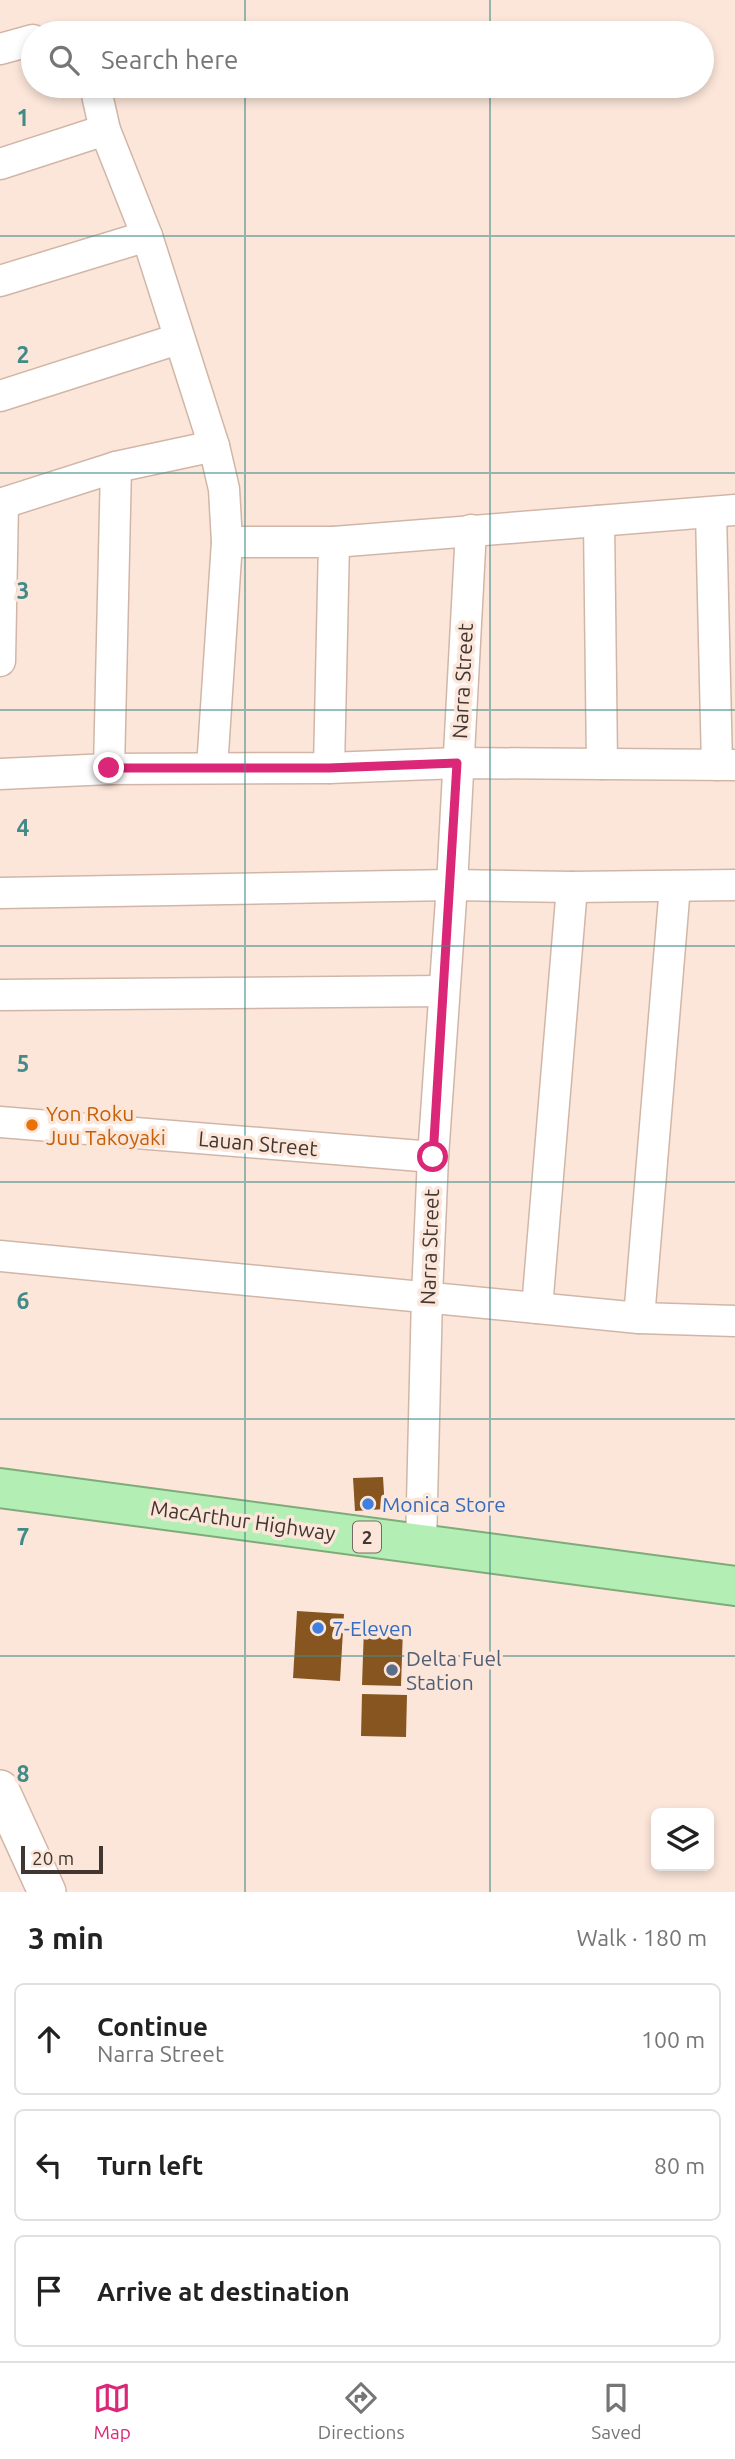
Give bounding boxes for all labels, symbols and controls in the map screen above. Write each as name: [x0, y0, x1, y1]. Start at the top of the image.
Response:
search box: [21, 21, 714, 98]
icon: search: [45, 41, 83, 79]
text: Search here: [101, 45, 238, 74]
text: 1: [17, 105, 29, 130]
text: 2: [17, 342, 29, 367]
text: 3: [17, 578, 29, 603]
street label: Narra Street: [447, 622, 477, 740]
route end: [93, 752, 124, 783]
text: 4: [17, 815, 30, 840]
text: 5: [17, 1051, 29, 1076]
place label: Yon Roku Juu Takoyaki: [46, 1101, 166, 1149]
marker: Yon Roku Juu Takoyaki: [24, 1117, 40, 1133]
street label: Lauan Street: [197, 1126, 319, 1160]
route start: [417, 1141, 448, 1172]
street label: Narra Street: [415, 1189, 443, 1305]
text: 6: [17, 1288, 30, 1313]
place label: Monica Store: [382, 1492, 506, 1516]
street label: MacArthur Highway: [149, 1495, 337, 1545]
marker: Monica Store: [360, 1496, 376, 1512]
road number: 2: [353, 1522, 381, 1553]
text: 7: [17, 1524, 29, 1549]
place label: 7-Eleven: [332, 1616, 413, 1640]
marker: 7-Eleven: [310, 1620, 326, 1636]
place label: Delta Fuel Station: [406, 1646, 502, 1694]
marker: Delta Fuel Station: [384, 1662, 400, 1678]
text: 8: [17, 1761, 29, 1786]
map controls: [651, 1808, 714, 1871]
button: layers: [651, 1808, 714, 1871]
scale bar: [21, 1843, 103, 1875]
text: 20 m: [32, 1847, 74, 1869]
text: 3 min: [28, 1921, 104, 1955]
text: Walk · 180 m: [576, 1925, 707, 1950]
text: Continue: [97, 2012, 208, 2041]
icon: ahead: [30, 2020, 68, 2058]
text: 100 m: [641, 2027, 705, 2052]
text: Narra Street: [97, 2041, 224, 2066]
icon: left: [30, 2146, 68, 2184]
text: Turn left: [97, 2151, 203, 2180]
text: 80 m: [654, 2153, 705, 2178]
icon: arrive: [30, 2272, 68, 2310]
text: Arrive at destination: [97, 2277, 350, 2306]
tab: Map: [93, 2379, 131, 2443]
tab: Directions: [318, 2379, 405, 2443]
tab: Saved: [591, 2379, 642, 2443]

